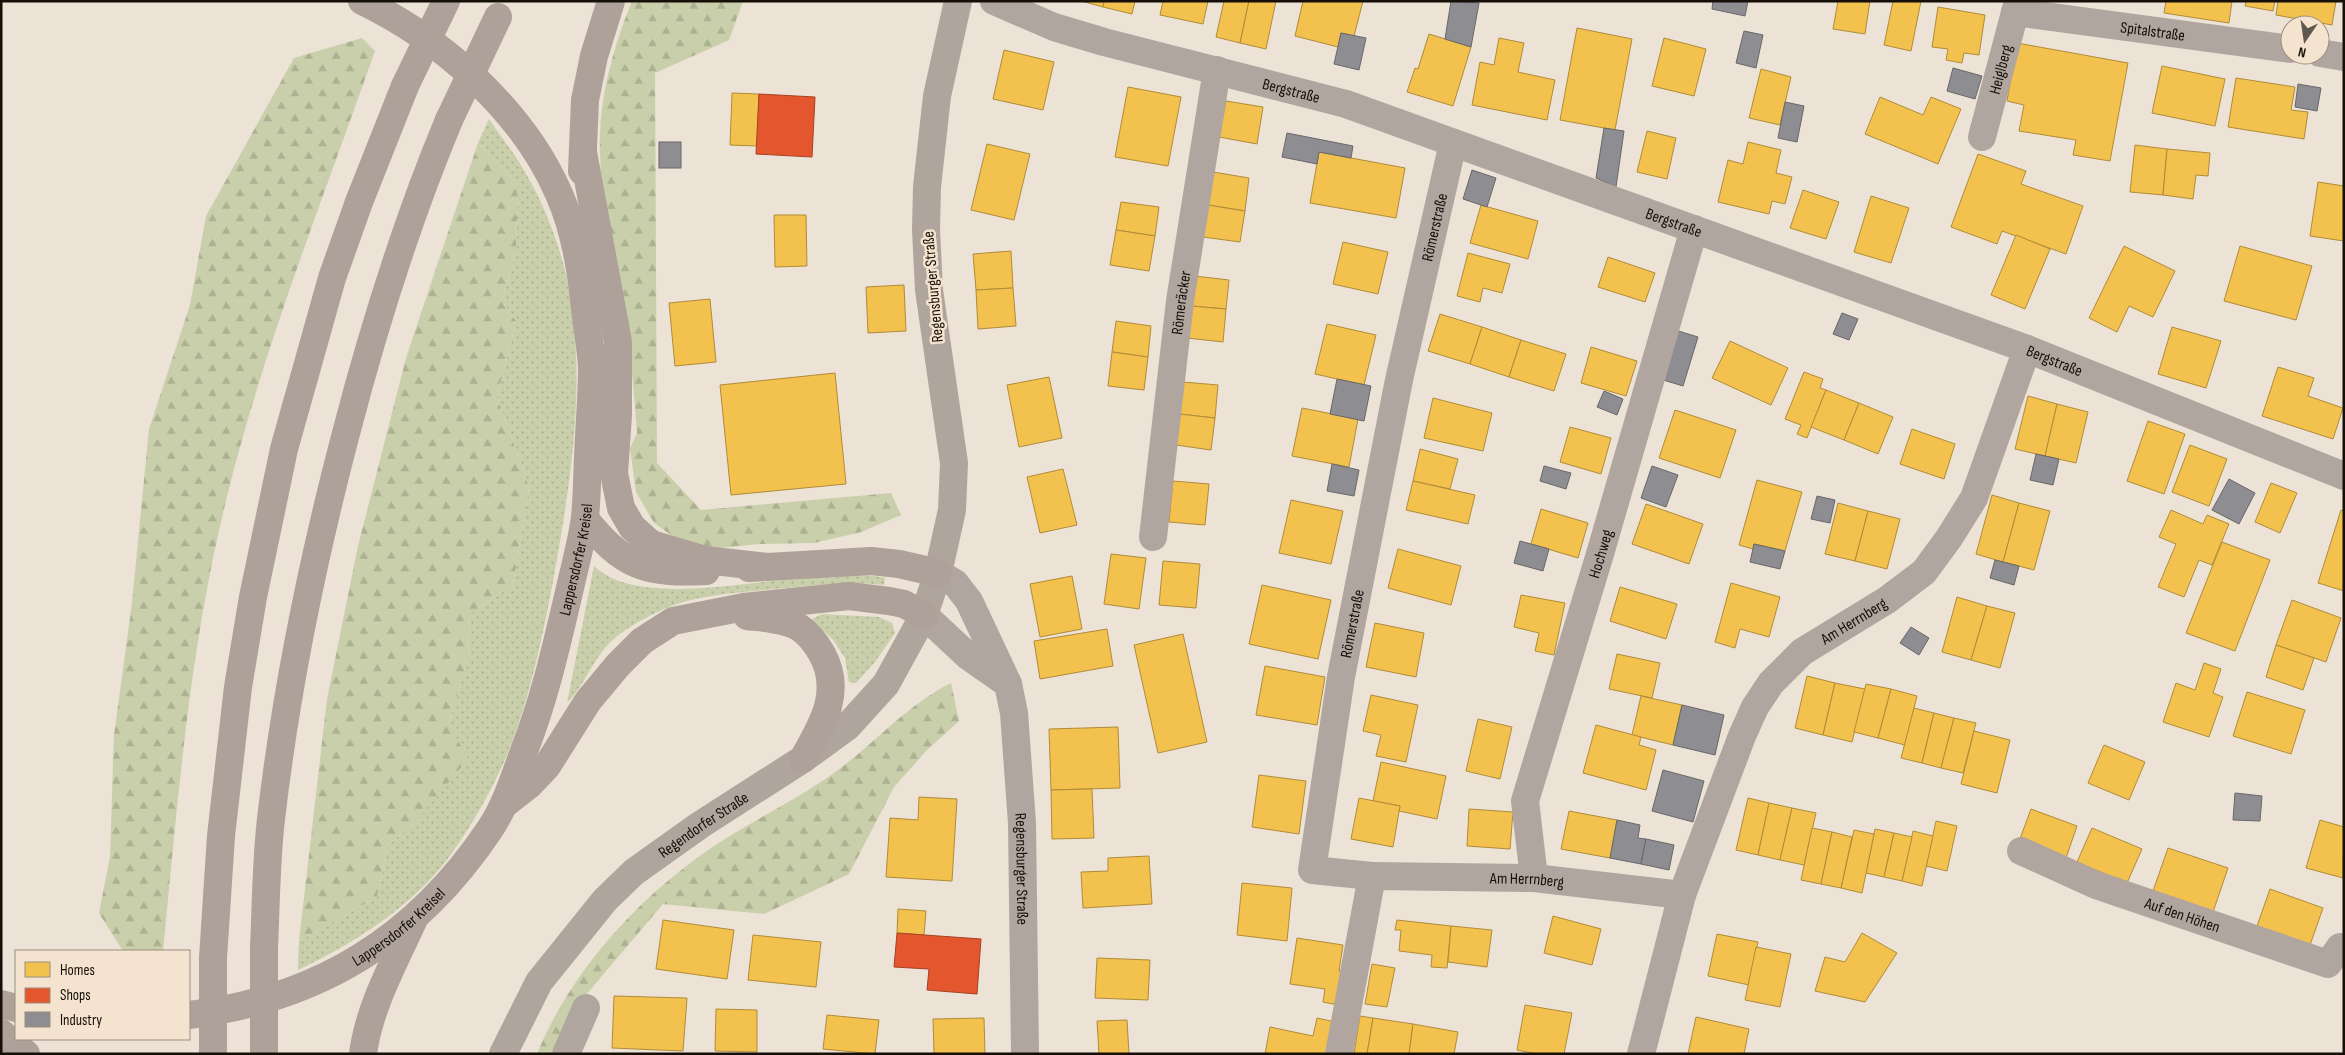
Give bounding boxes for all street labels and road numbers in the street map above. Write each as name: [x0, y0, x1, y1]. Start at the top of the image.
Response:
street label: Spitalstraße: [2119, 18, 2186, 46]
street label: Heiglberg: [1986, 43, 2017, 97]
street label: Bergstraße: [1260, 75, 1322, 108]
street label: Römerstraße: [1418, 191, 1452, 263]
street label: Bergstraße: [1643, 205, 1704, 242]
street label: Regensburger Straße: [919, 230, 948, 343]
street label: Römeräcker: [1168, 269, 1196, 336]
street label: Bergstraße: [2023, 342, 2085, 381]
street label: Lappersdorfer Kreisel: [556, 503, 597, 618]
street label: Hochweg: [1585, 528, 1618, 581]
street label: Römerstraße: [1337, 588, 1369, 660]
street label: Am Herrnberg: [1817, 594, 1891, 650]
street label: Regendorfer Straße: [655, 788, 752, 863]
street label: Regensburger Straße: [1010, 812, 1031, 925]
street label: Am Herrnberg: [1489, 869, 1565, 892]
street label: Lappersdorfer Kreisel: [349, 885, 450, 971]
street label: Auf den Höhen: [2141, 894, 2222, 938]

